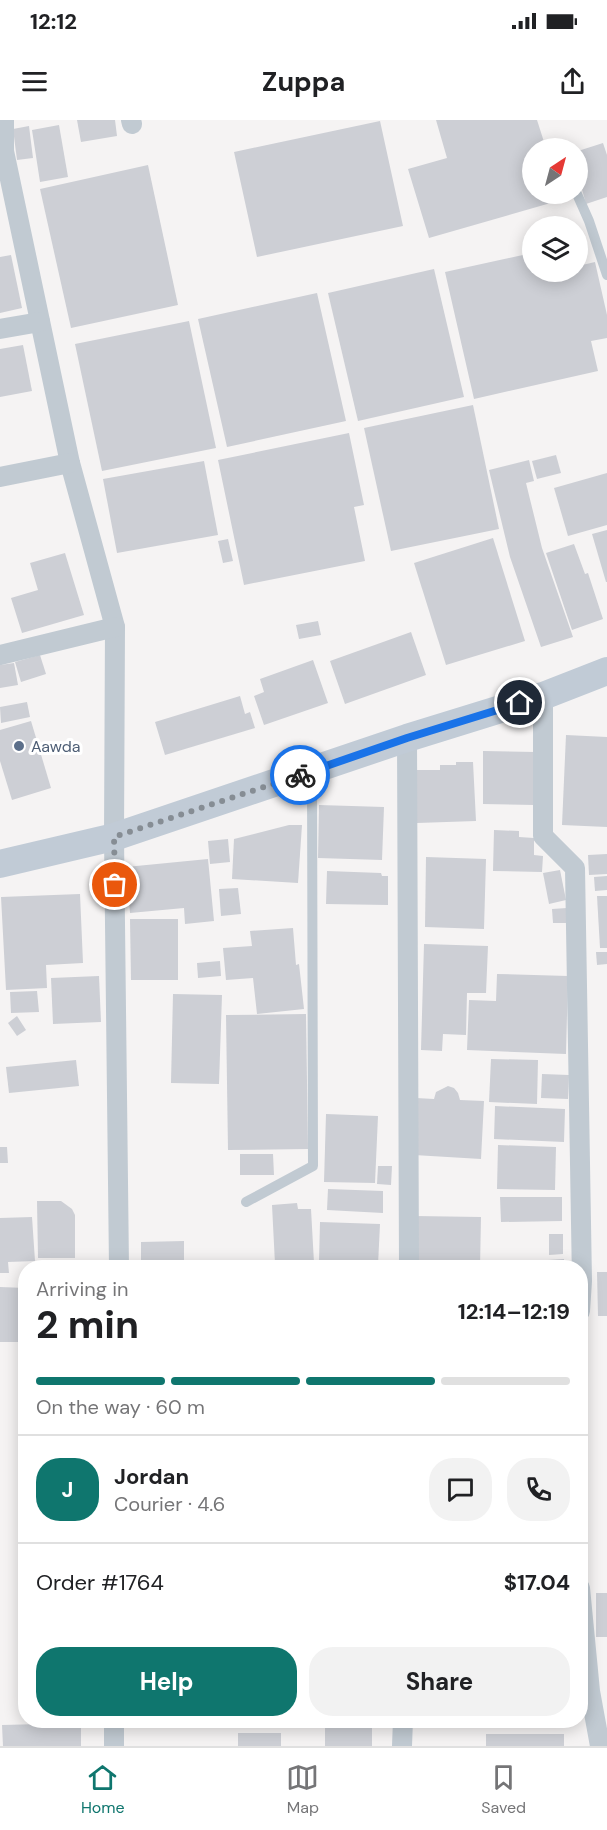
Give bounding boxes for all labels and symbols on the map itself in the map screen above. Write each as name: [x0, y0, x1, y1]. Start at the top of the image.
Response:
north arrow: [522, 138, 588, 204]
pin: [494, 677, 545, 728]
place label: Aawda: [31, 736, 81, 757]
marker: Aawda: [12, 739, 26, 753]
courier: [270, 745, 330, 805]
pin: [89, 859, 140, 910]

